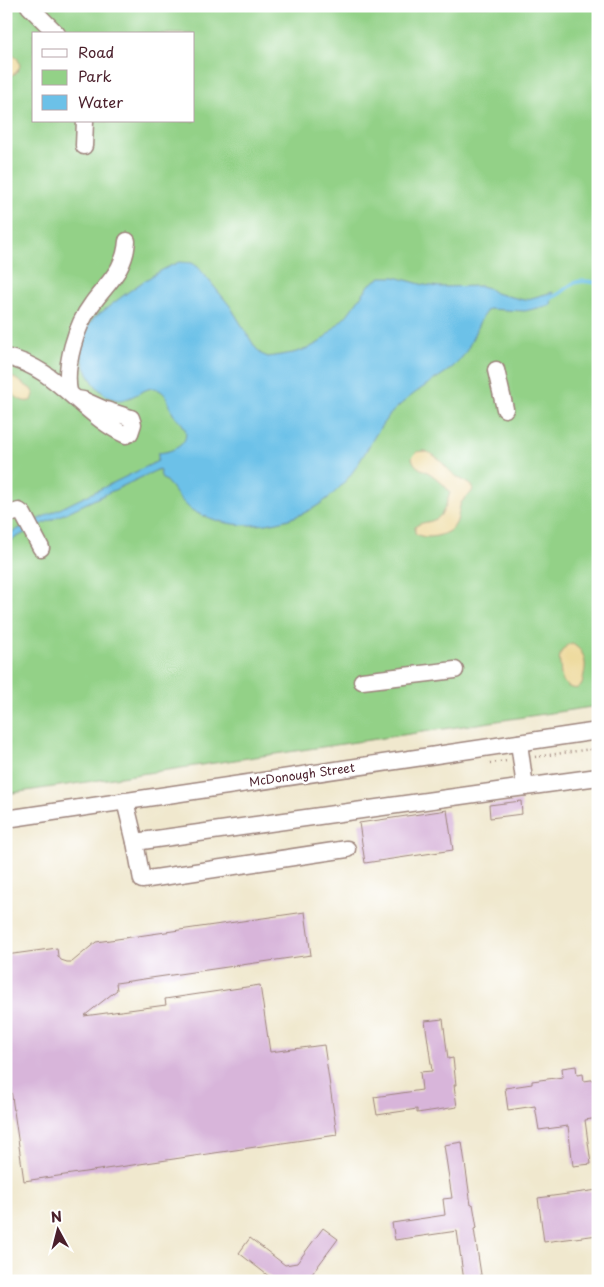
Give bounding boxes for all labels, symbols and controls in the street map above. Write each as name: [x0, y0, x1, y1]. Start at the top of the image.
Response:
legend: [32, 32, 195, 122]
text: Road: [78, 40, 114, 63]
text: Park: [78, 64, 112, 87]
text: Water: [78, 90, 123, 113]
street label: McDonough Street: [248, 758, 356, 790]
north arrow: [32, 1204, 82, 1254]
text: N: [50, 1206, 63, 1228]

